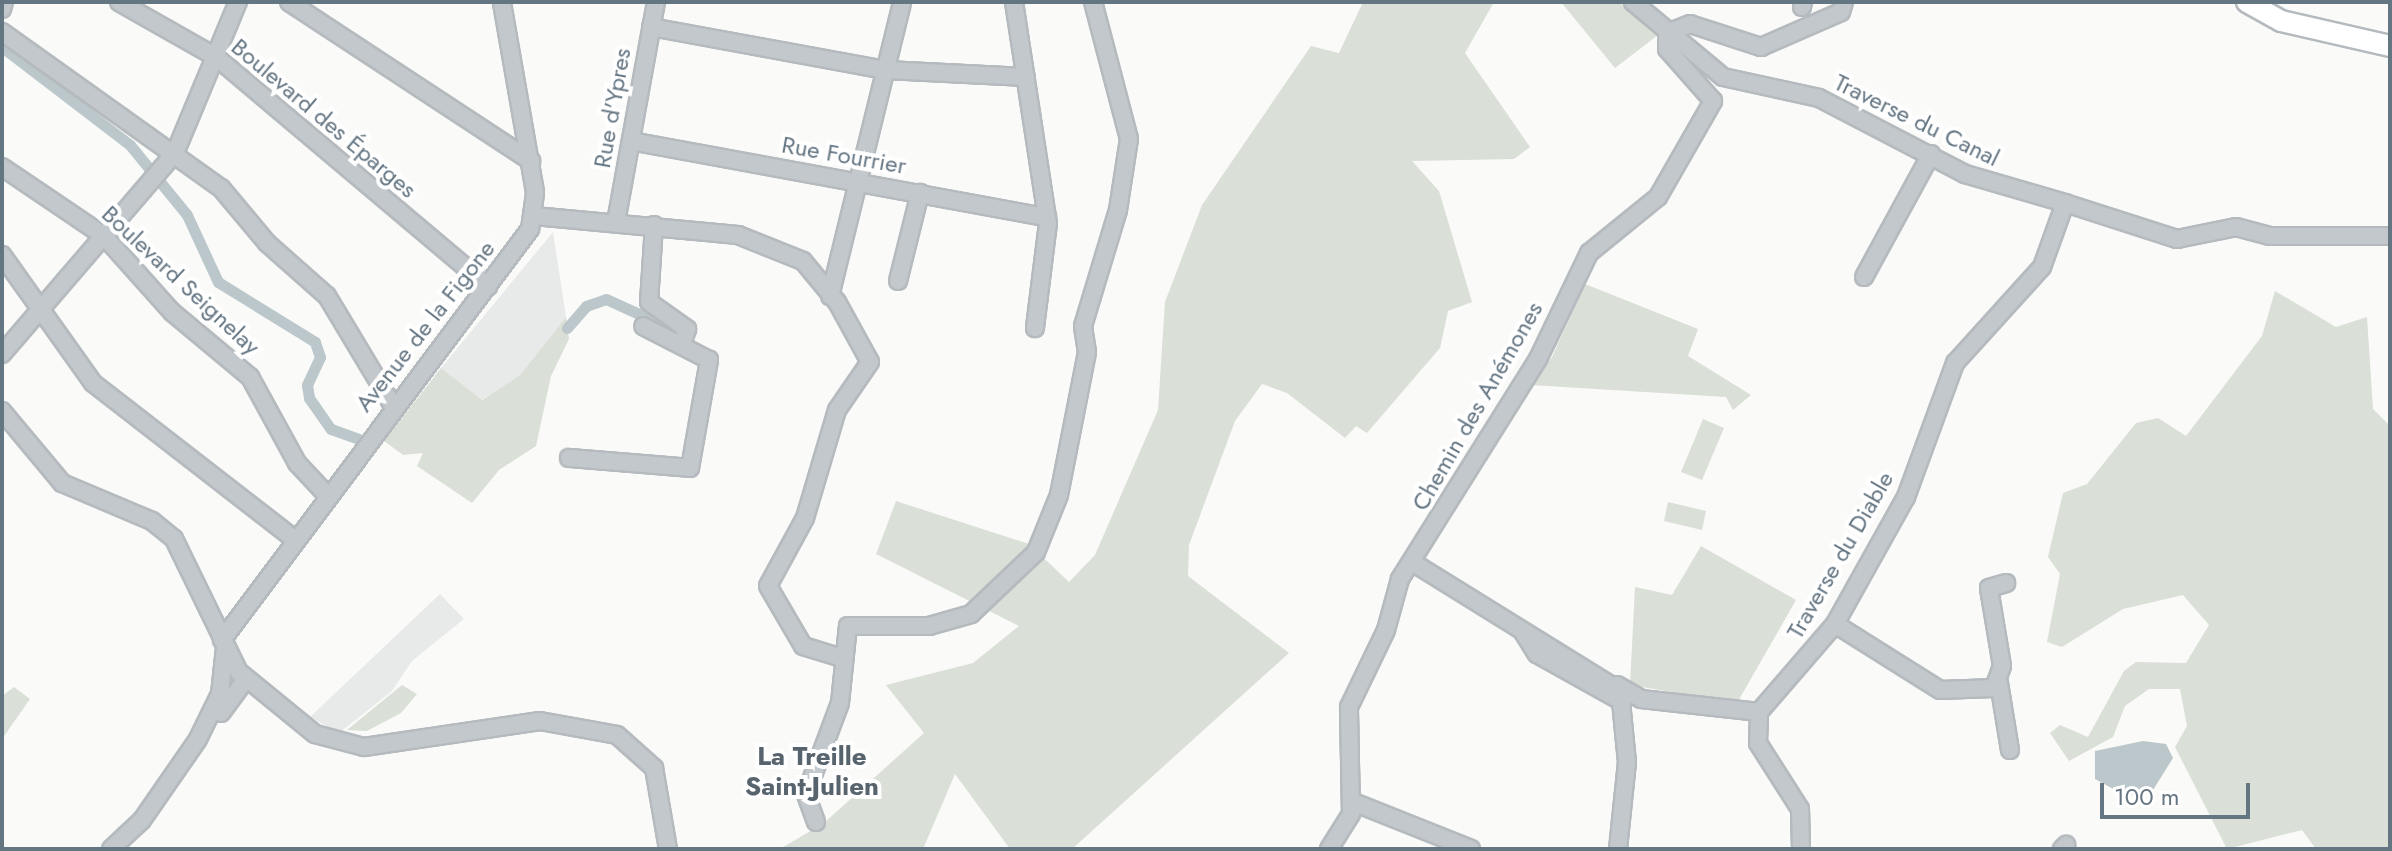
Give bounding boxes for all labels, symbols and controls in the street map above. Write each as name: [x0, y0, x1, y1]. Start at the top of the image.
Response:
street label: Boulevard des Éparges: [226, 32, 422, 204]
street label: Rue d'Ypres: [587, 46, 637, 170]
street label: Traverse du Canal: [1830, 68, 2004, 172]
street label: Rue Fourrier: [780, 130, 908, 180]
street label: Boulevard Seignelay: [96, 199, 266, 361]
street label: Avenue de la Figone: [349, 235, 501, 417]
street label: Chemin des Anémones: [1405, 296, 1549, 516]
street label: Traverse du Diable: [1781, 466, 1899, 644]
district label: La Treille Saint-Julien: [745, 741, 879, 802]
scale bar: [2104, 767, 2254, 817]
text: 100 m: [2114, 779, 2180, 814]

